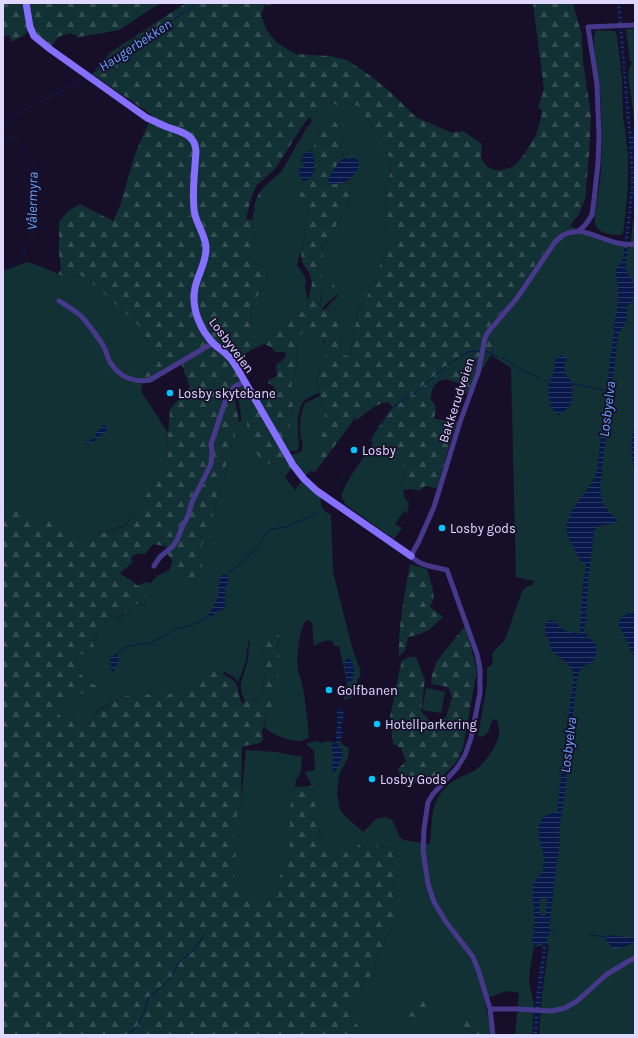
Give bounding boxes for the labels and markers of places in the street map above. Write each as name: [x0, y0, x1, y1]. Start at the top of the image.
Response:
place label: Losby skytebane: [178, 386, 276, 401]
marker: Losby skytebane: [165, 388, 175, 398]
place label: Losby: [362, 443, 396, 458]
marker: Losby: [349, 445, 359, 455]
place label: Losby gods: [450, 521, 516, 536]
marker: Losby gods: [437, 523, 447, 533]
place label: Golfbanen: [337, 683, 398, 698]
marker: Golfbanen: [324, 685, 334, 695]
place label: Hotellparkering: [385, 717, 478, 732]
marker: Hotellparkering: [372, 719, 382, 729]
place label: Losby Gods: [380, 772, 447, 787]
marker: Losby Gods: [367, 774, 377, 784]

